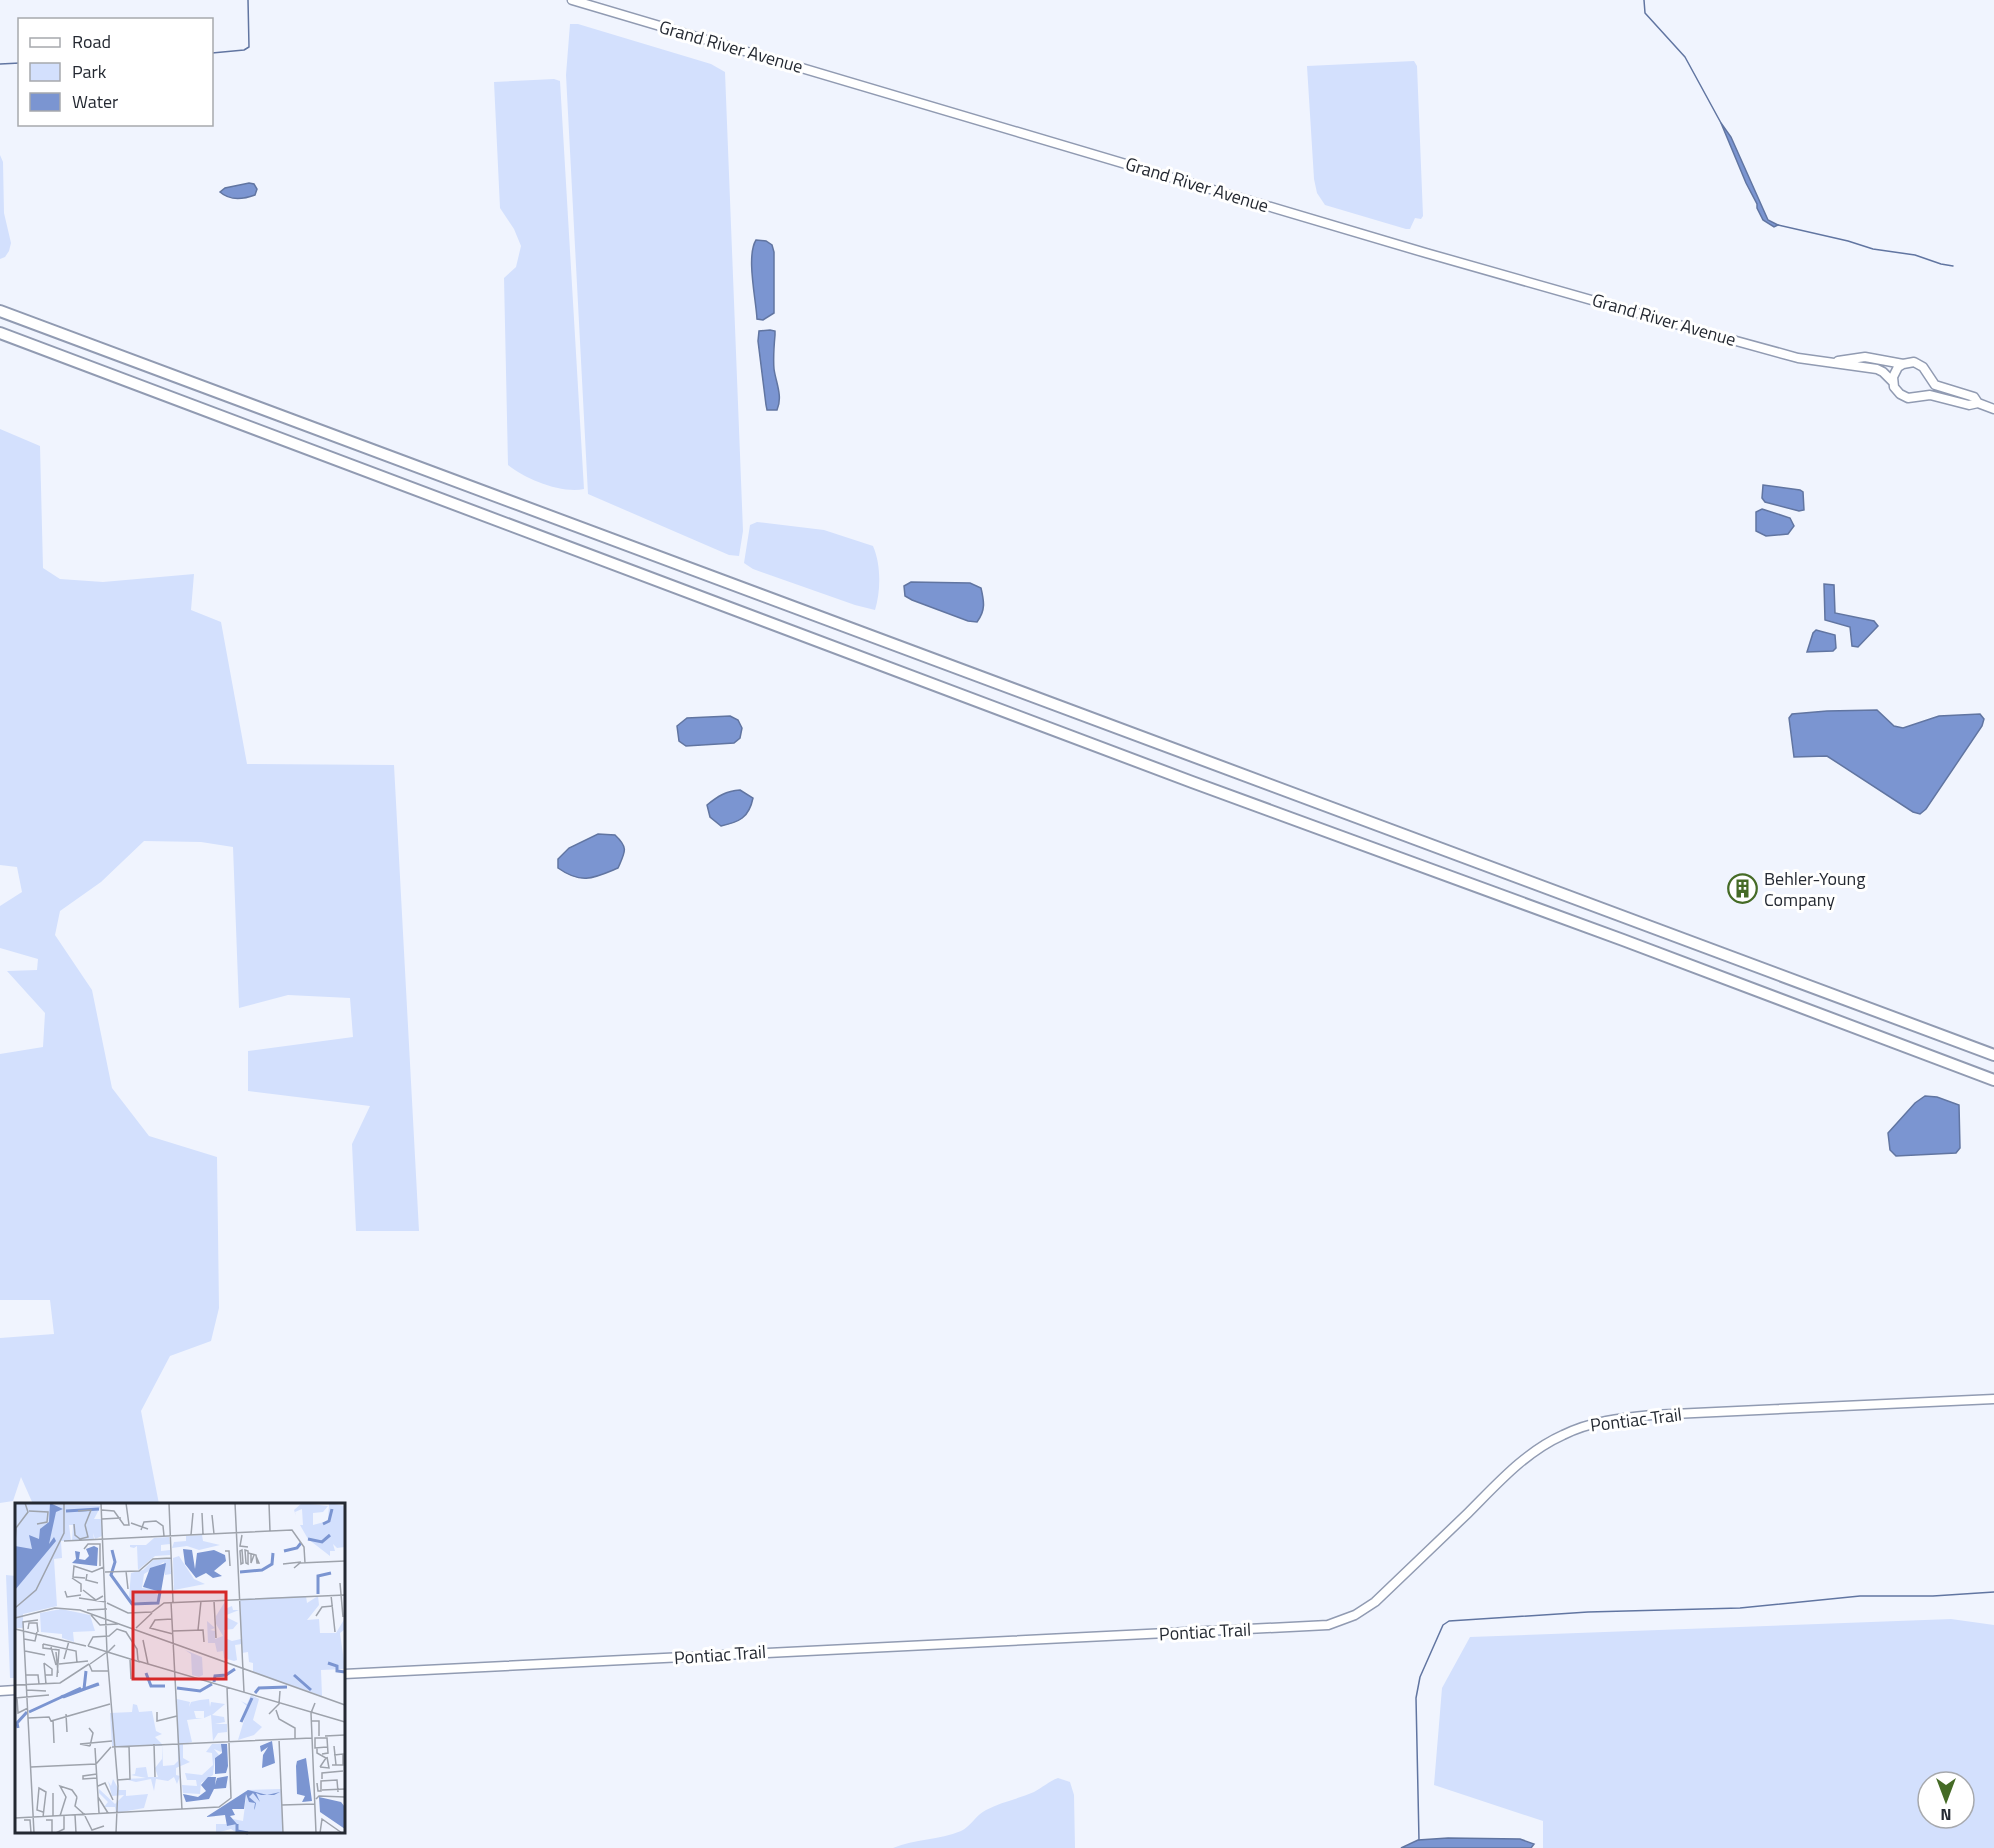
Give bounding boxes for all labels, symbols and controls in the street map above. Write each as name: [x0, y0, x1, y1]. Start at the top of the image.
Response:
street label: Grand River Avenue: [656, 13, 806, 80]
legend: [18, 18, 213, 126]
text: Road: [72, 28, 111, 55]
text: Park: [72, 58, 107, 85]
text: Water: [72, 88, 118, 115]
street label: Grand River Avenue: [1122, 150, 1272, 219]
street label: Grand River Avenue: [1589, 286, 1739, 353]
place label: Behler-Young Company: [1764, 865, 1866, 913]
building icon: Behler-Young Company: [1727, 873, 1759, 905]
street label: Pontiac Trail: [1589, 1400, 1683, 1439]
inset map: [15, 1503, 345, 1833]
street label: Pontiac Trail: [1158, 1616, 1252, 1647]
street label: Pontiac Trail: [673, 1638, 767, 1671]
north arrow: [1916, 1770, 1976, 1830]
text: N: [1940, 1803, 1952, 1827]

